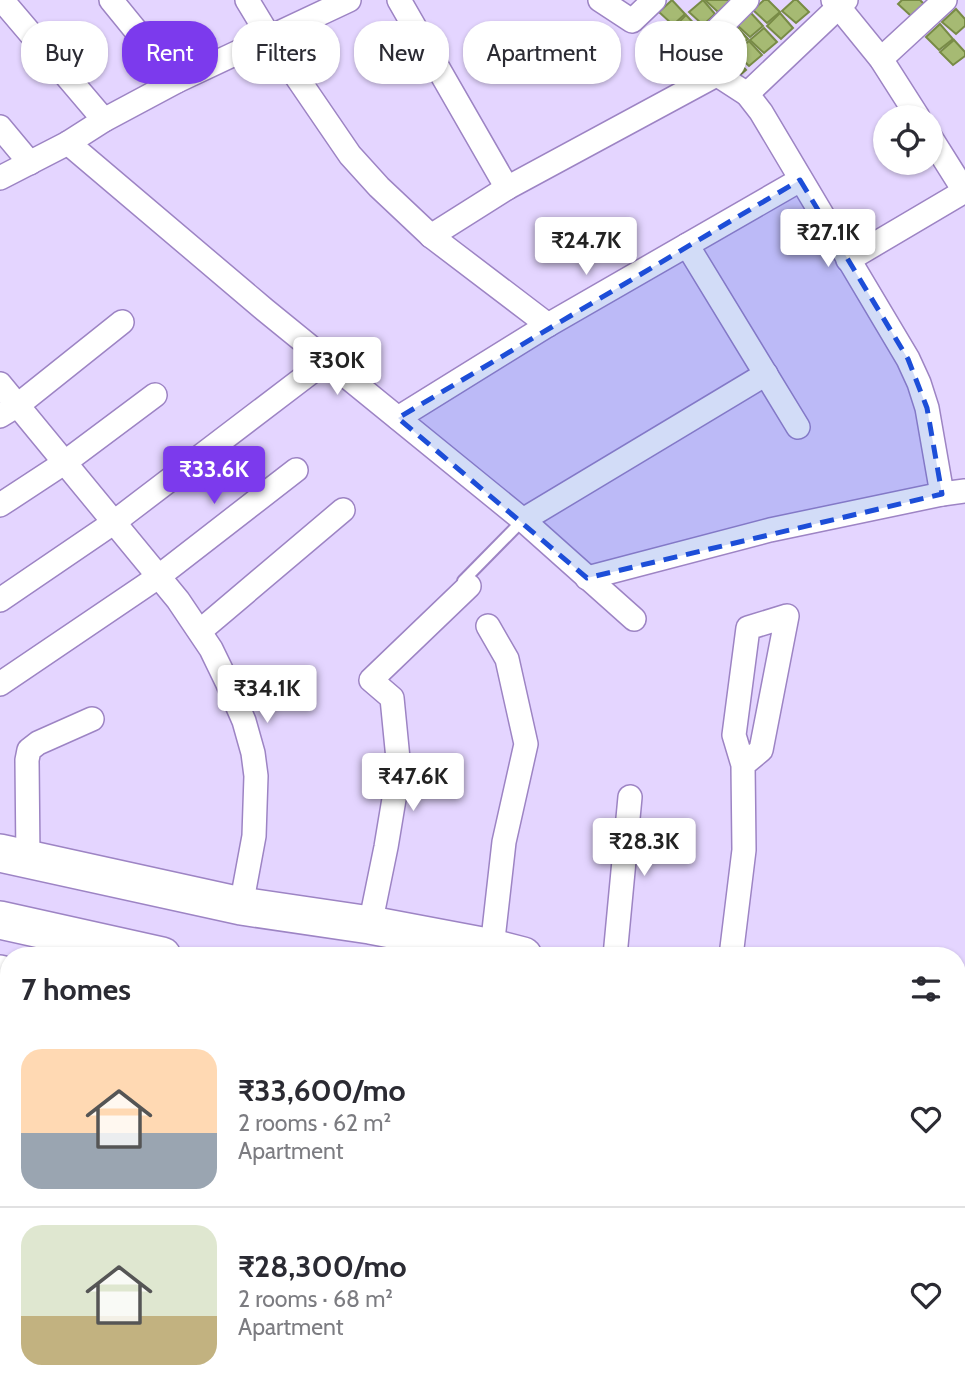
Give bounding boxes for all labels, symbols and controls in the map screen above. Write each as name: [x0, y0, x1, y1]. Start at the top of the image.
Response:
chip: Buy: [21, 21, 108, 84]
chip: Rent: [122, 21, 218, 84]
chip: Filters: [232, 21, 340, 84]
chip: New: [354, 21, 449, 84]
chip: Apartment: [463, 21, 621, 84]
chip: House: [635, 21, 747, 84]
map controls: [873, 105, 943, 175]
button: locate: [873, 105, 943, 175]
pin: ₹27.1K: [771, 210, 885, 269]
pin: ₹24.7K: [529, 218, 643, 277]
text: ₹27.1K: [796, 218, 860, 246]
text: ₹24.7K: [551, 226, 621, 254]
pin: ₹30K: [296, 338, 378, 397]
text: ₹30K: [309, 346, 365, 374]
pin: ₹33.6K: [157, 447, 271, 506]
text: ₹33.6K: [179, 455, 249, 483]
pin: ₹34.1K: [210, 666, 324, 725]
text: ₹34.1K: [234, 674, 300, 702]
pin: ₹47.6K: [356, 754, 470, 813]
text: ₹47.6K: [378, 762, 448, 790]
pin: ₹28.3K: [587, 818, 701, 878]
text: ₹28.3K: [609, 827, 679, 855]
icon: filters: [907, 970, 945, 1008]
text: 7 homes: [21, 971, 131, 1008]
text: ₹33,600/mo: [238, 1072, 406, 1109]
icon: home: [77, 1077, 161, 1161]
icon: heart: [907, 1100, 945, 1138]
text: 2 rooms · 62 m²: [238, 1109, 391, 1137]
text: Apartment: [238, 1137, 343, 1165]
text: ₹28,300/mo: [238, 1248, 407, 1285]
icon: home: [77, 1253, 161, 1337]
icon: heart: [907, 1276, 945, 1314]
text: 2 rooms · 68 m²: [238, 1285, 393, 1313]
text: Apartment: [238, 1313, 343, 1341]

